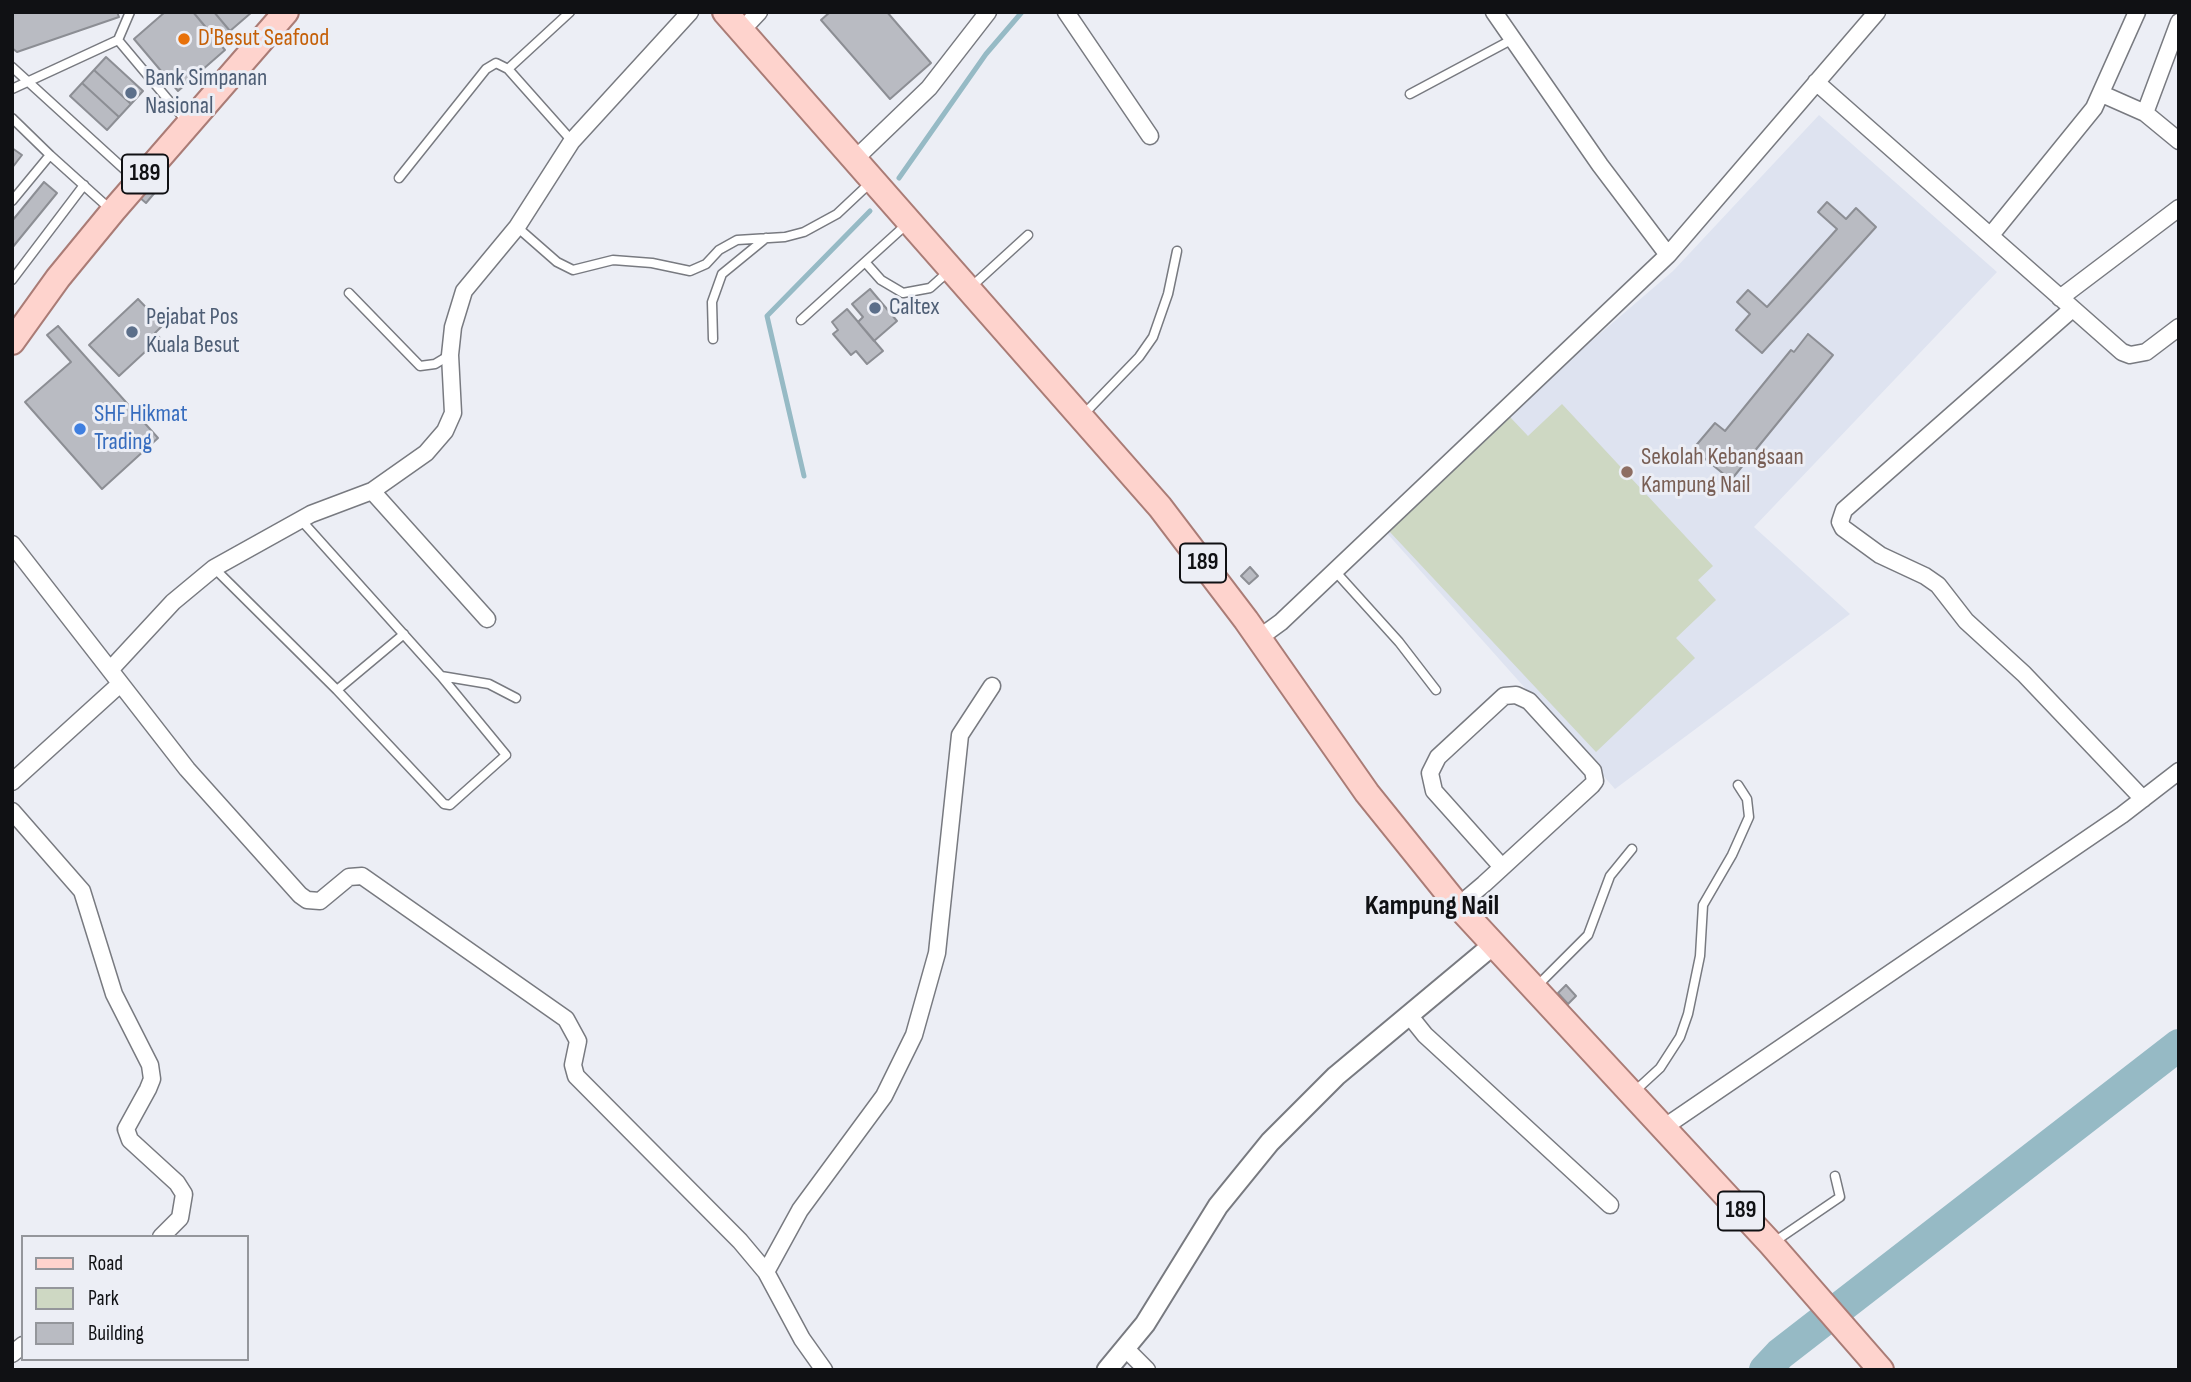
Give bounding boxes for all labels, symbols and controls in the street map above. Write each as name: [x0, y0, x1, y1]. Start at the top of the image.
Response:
place label: D'Besut Seafood: [198, 25, 329, 53]
marker: D'Besut Seafood: [176, 31, 192, 47]
place label: Bank Simpanan Nasional: [145, 65, 267, 121]
marker: Bank Simpanan Nasional: [123, 85, 139, 101]
road number: 189: [122, 154, 168, 194]
place label: Caltex: [889, 294, 940, 322]
marker: Caltex: [867, 300, 883, 316]
place label: Pejabat Pos Kuala Besut: [146, 304, 240, 360]
marker: Pejabat Pos Kuala Besut: [124, 324, 140, 340]
place label: SHF Hikmat Trading: [94, 401, 188, 457]
marker: SHF Hikmat Trading: [72, 421, 88, 437]
place label: Sekolah Kebangsaan Kampung Nail: [1641, 444, 1804, 500]
marker: Sekolah Kebangsaan Kampung Nail: [1619, 464, 1635, 480]
road number: 189: [1180, 544, 1226, 582]
district label: Kampung Nail: [1365, 890, 1499, 924]
road number: 189: [1718, 1192, 1764, 1230]
legend: [21, 1235, 248, 1361]
text: Road: [88, 1251, 123, 1276]
text: Park: [88, 1286, 119, 1311]
text: Building: [88, 1321, 144, 1346]

